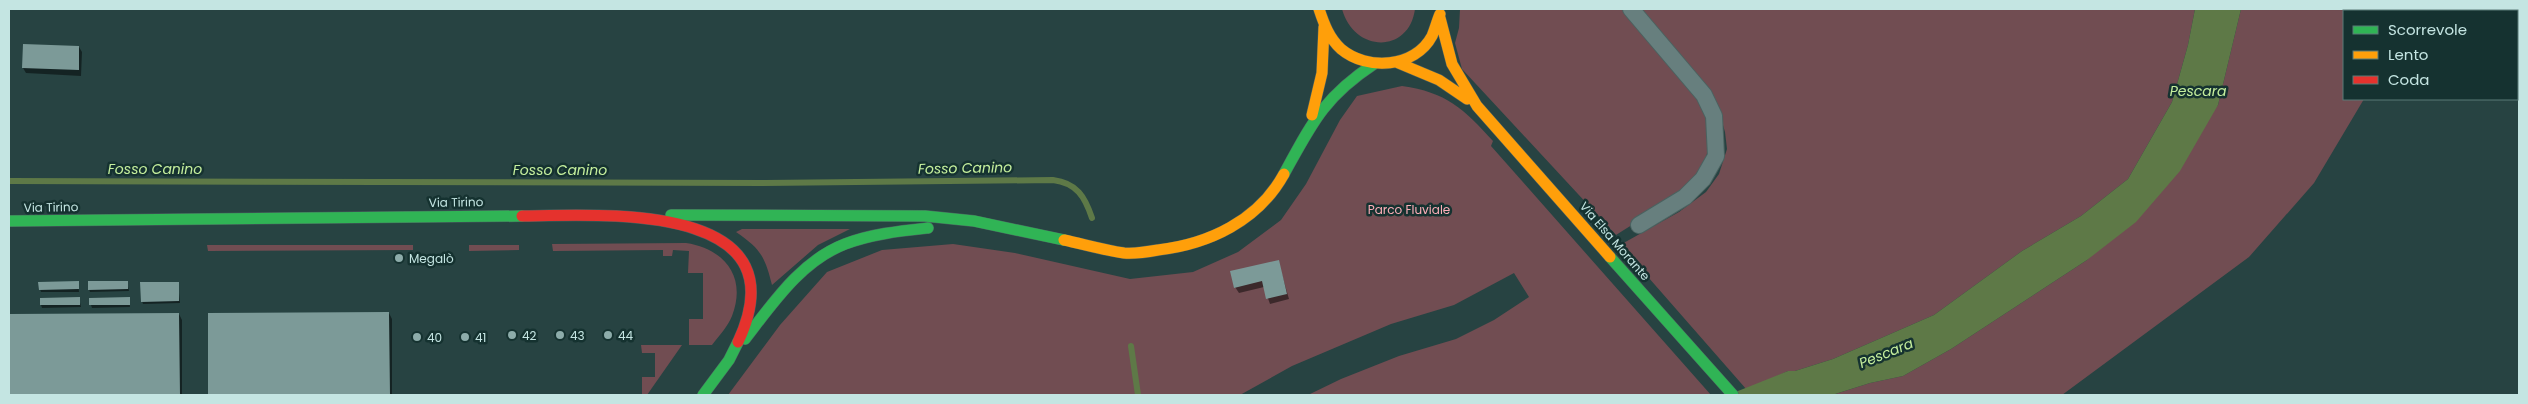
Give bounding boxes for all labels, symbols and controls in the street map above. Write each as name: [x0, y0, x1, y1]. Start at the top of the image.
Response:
legend: [2343, 10, 2518, 100]
text: Scorrevole: [2388, 19, 2467, 40]
text: Lento: [2388, 44, 2428, 65]
text: Coda: [2388, 69, 2429, 90]
water label: Pescara: [2170, 81, 2227, 101]
water label: Fosso Canino: [918, 157, 1012, 179]
water label: Fosso Canino: [108, 159, 202, 179]
water label: Fosso Canino: [513, 160, 607, 180]
street label: Via Tirino: [429, 193, 484, 211]
street label: Via Tirino: [24, 198, 79, 216]
street label: Via Elsa Morante: [1576, 198, 1654, 284]
park label: Parco Fluviale: [1368, 201, 1450, 218]
place label: Megalò: [409, 250, 454, 267]
marker: Megalò: [393, 252, 405, 264]
place label: 42: [522, 327, 537, 344]
place label: 43: [570, 327, 585, 344]
place label: 44: [618, 327, 634, 344]
place label: 40: [427, 329, 442, 346]
place label: 41: [475, 329, 486, 346]
marker: 42: [506, 329, 518, 341]
marker: 43: [554, 329, 566, 341]
marker: 44: [602, 329, 614, 341]
marker: 40: [411, 331, 423, 343]
marker: 41: [459, 331, 471, 343]
water label: Pescara: [1856, 333, 1917, 373]

